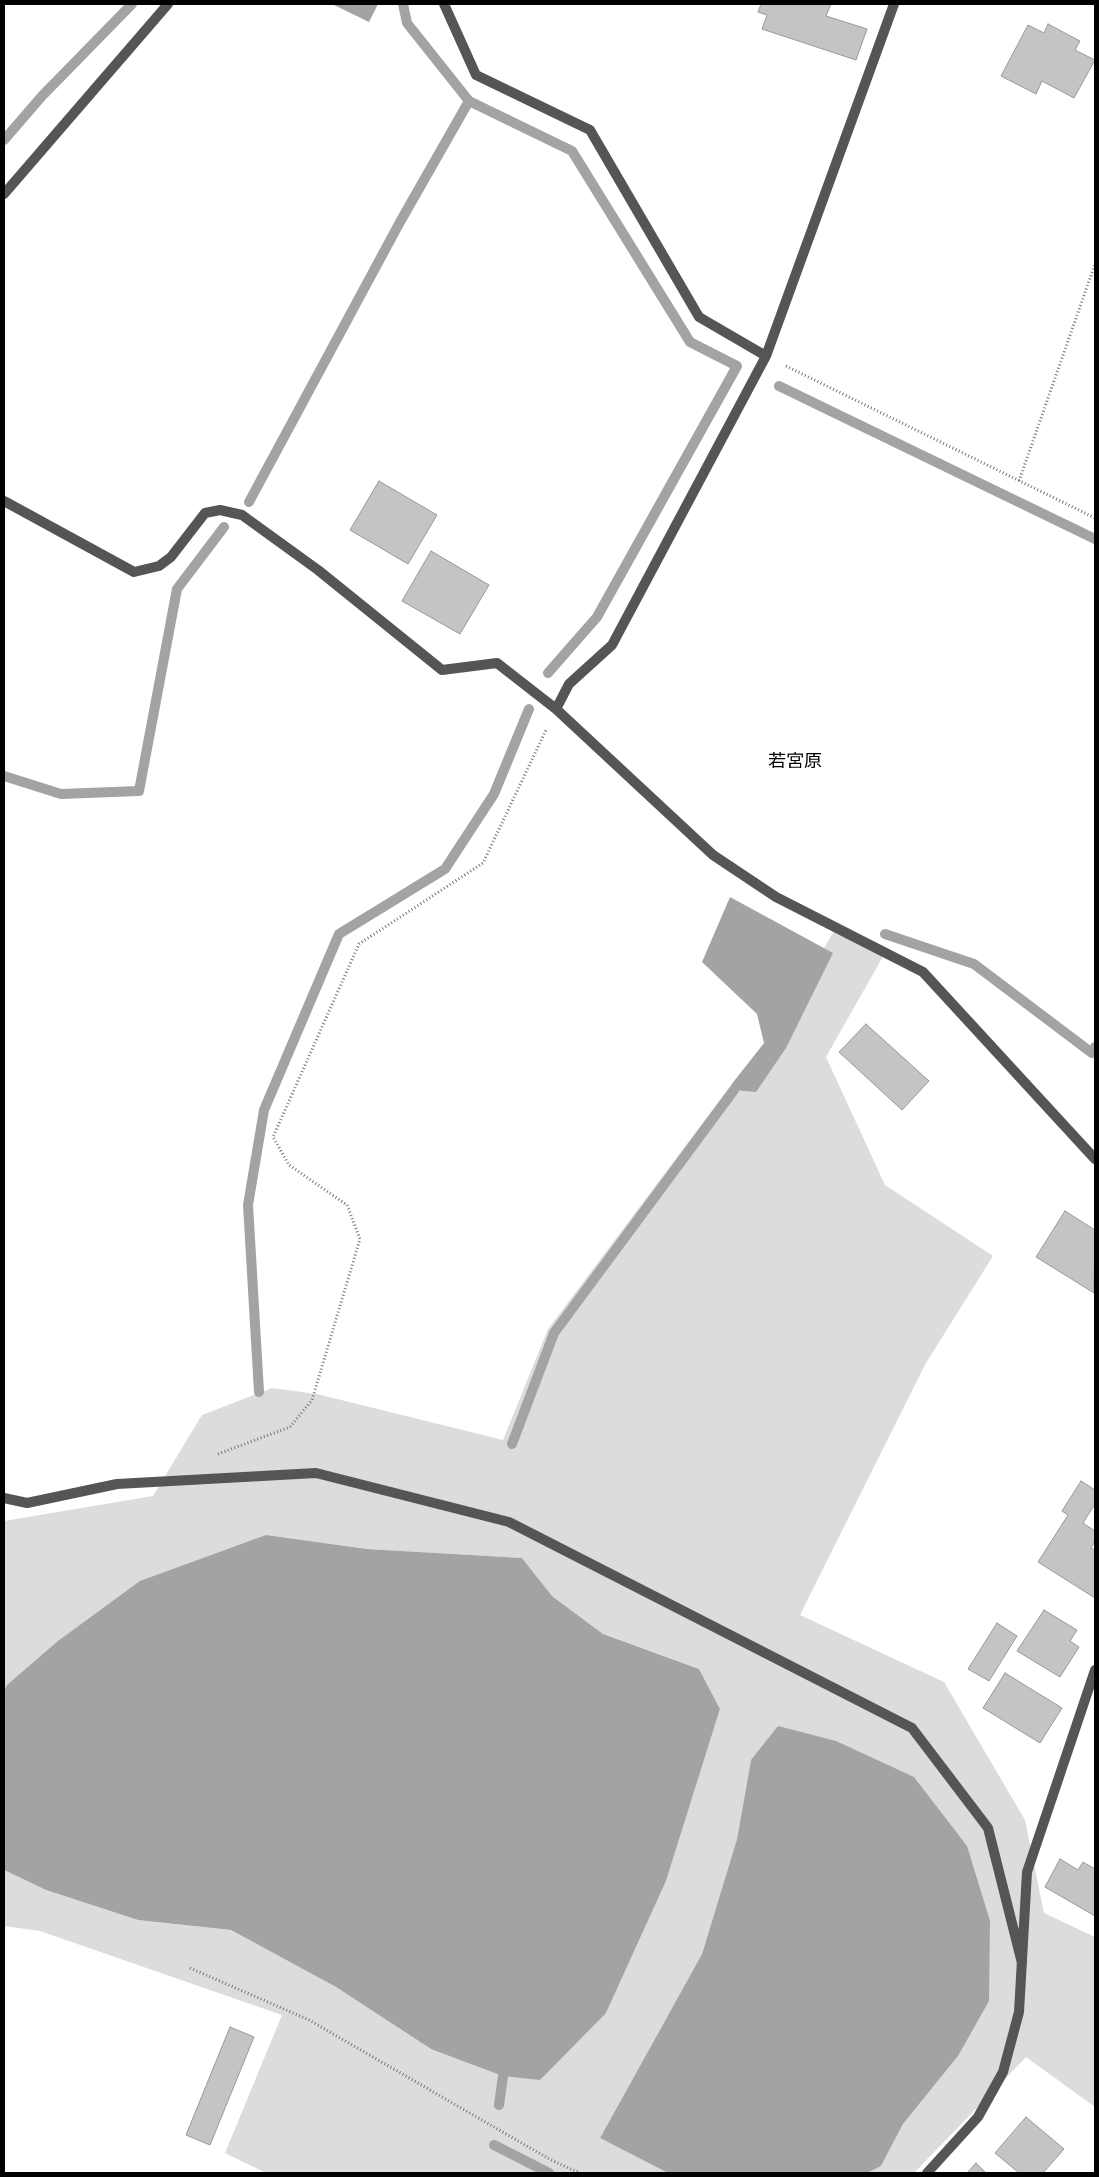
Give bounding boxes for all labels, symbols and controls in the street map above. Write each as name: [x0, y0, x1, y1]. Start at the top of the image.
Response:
district label: 若宮原: [768, 751, 822, 773]

